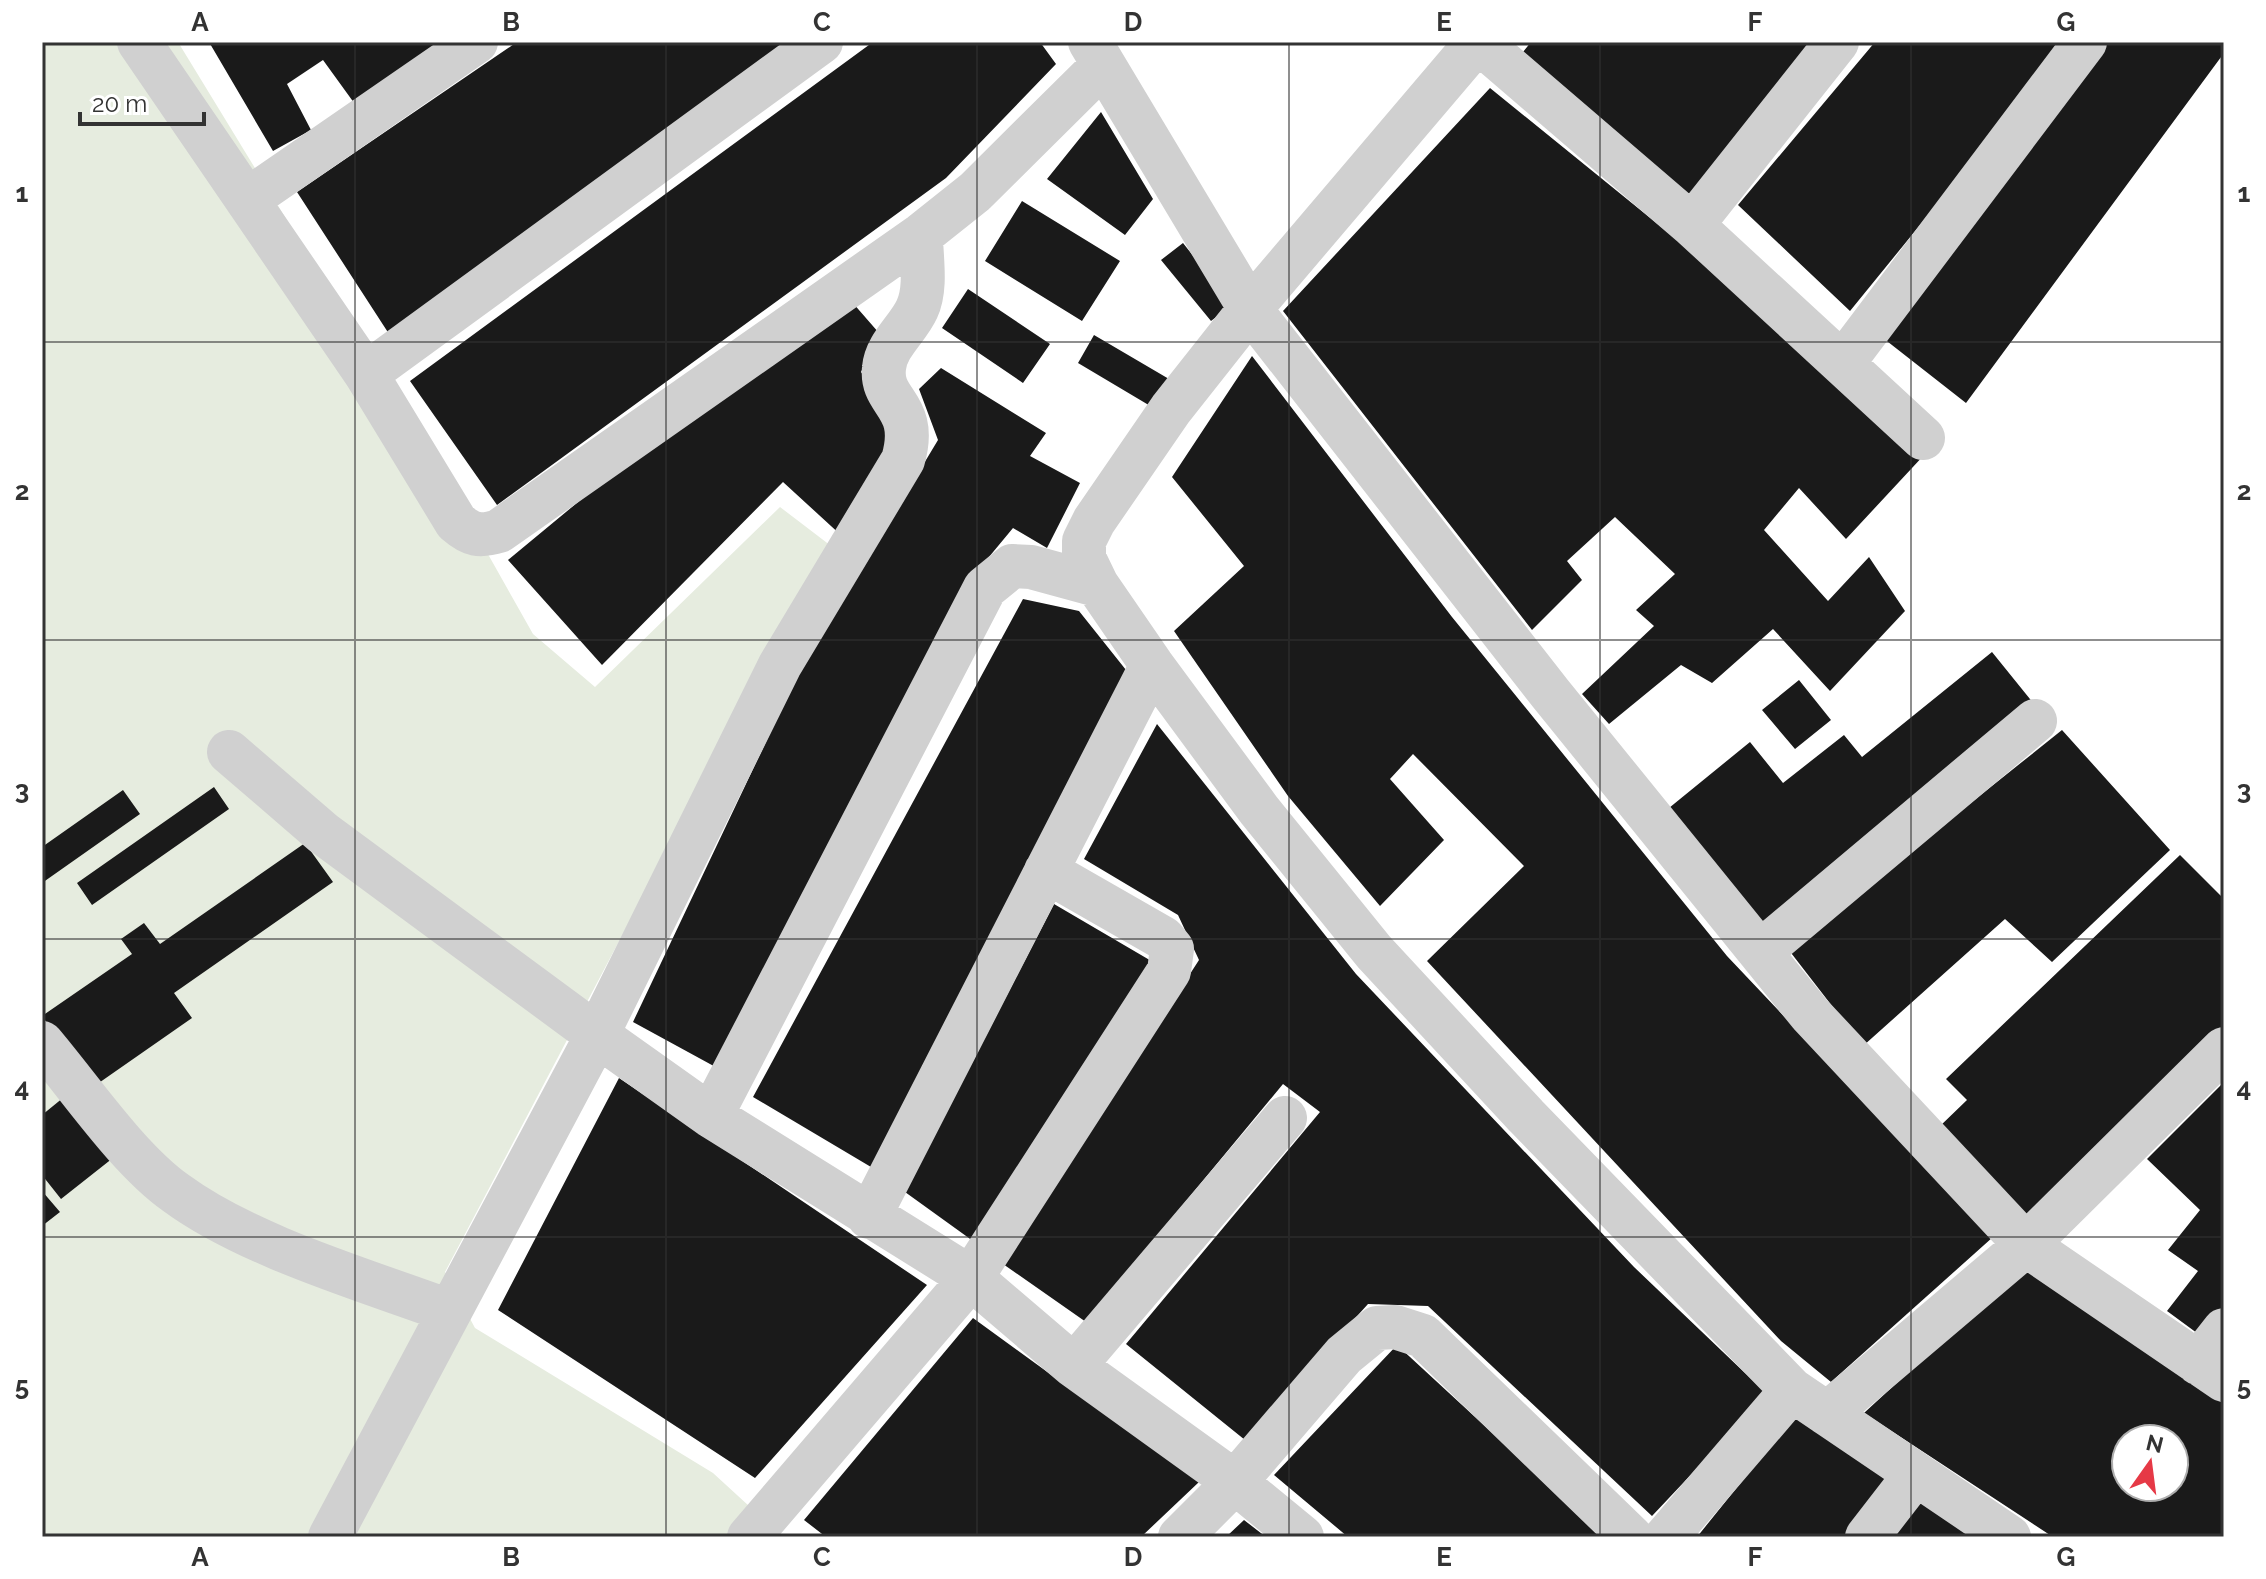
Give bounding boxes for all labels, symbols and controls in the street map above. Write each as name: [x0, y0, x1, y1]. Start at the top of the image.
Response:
text: A: [191, 7, 209, 37]
text: B: [502, 7, 520, 37]
text: C: [813, 7, 831, 37]
text: D: [1124, 7, 1142, 37]
text: E: [1436, 7, 1452, 37]
text: F: [1748, 7, 1763, 37]
text: G: [2057, 7, 2075, 37]
scale bar: [80, 76, 204, 126]
text: 20 m: [92, 89, 147, 118]
text: 1: [16, 178, 29, 208]
text: 1: [2238, 178, 2251, 208]
text: 2: [15, 476, 29, 506]
text: 2: [2237, 476, 2251, 506]
text: 3: [15, 775, 29, 805]
text: 3: [2237, 775, 2251, 805]
text: 4: [15, 1073, 29, 1103]
text: 4: [2237, 1073, 2251, 1103]
text: 5: [15, 1371, 29, 1401]
text: 5: [2237, 1371, 2251, 1401]
north arrow: [2110, 1423, 2190, 1503]
text: N: [2144, 1429, 2166, 1458]
text: A: [191, 1542, 209, 1572]
text: B: [502, 1542, 520, 1572]
text: C: [813, 1542, 831, 1572]
text: D: [1124, 1542, 1142, 1572]
text: E: [1436, 1542, 1452, 1572]
text: F: [1748, 1542, 1763, 1572]
text: G: [2057, 1542, 2075, 1572]

